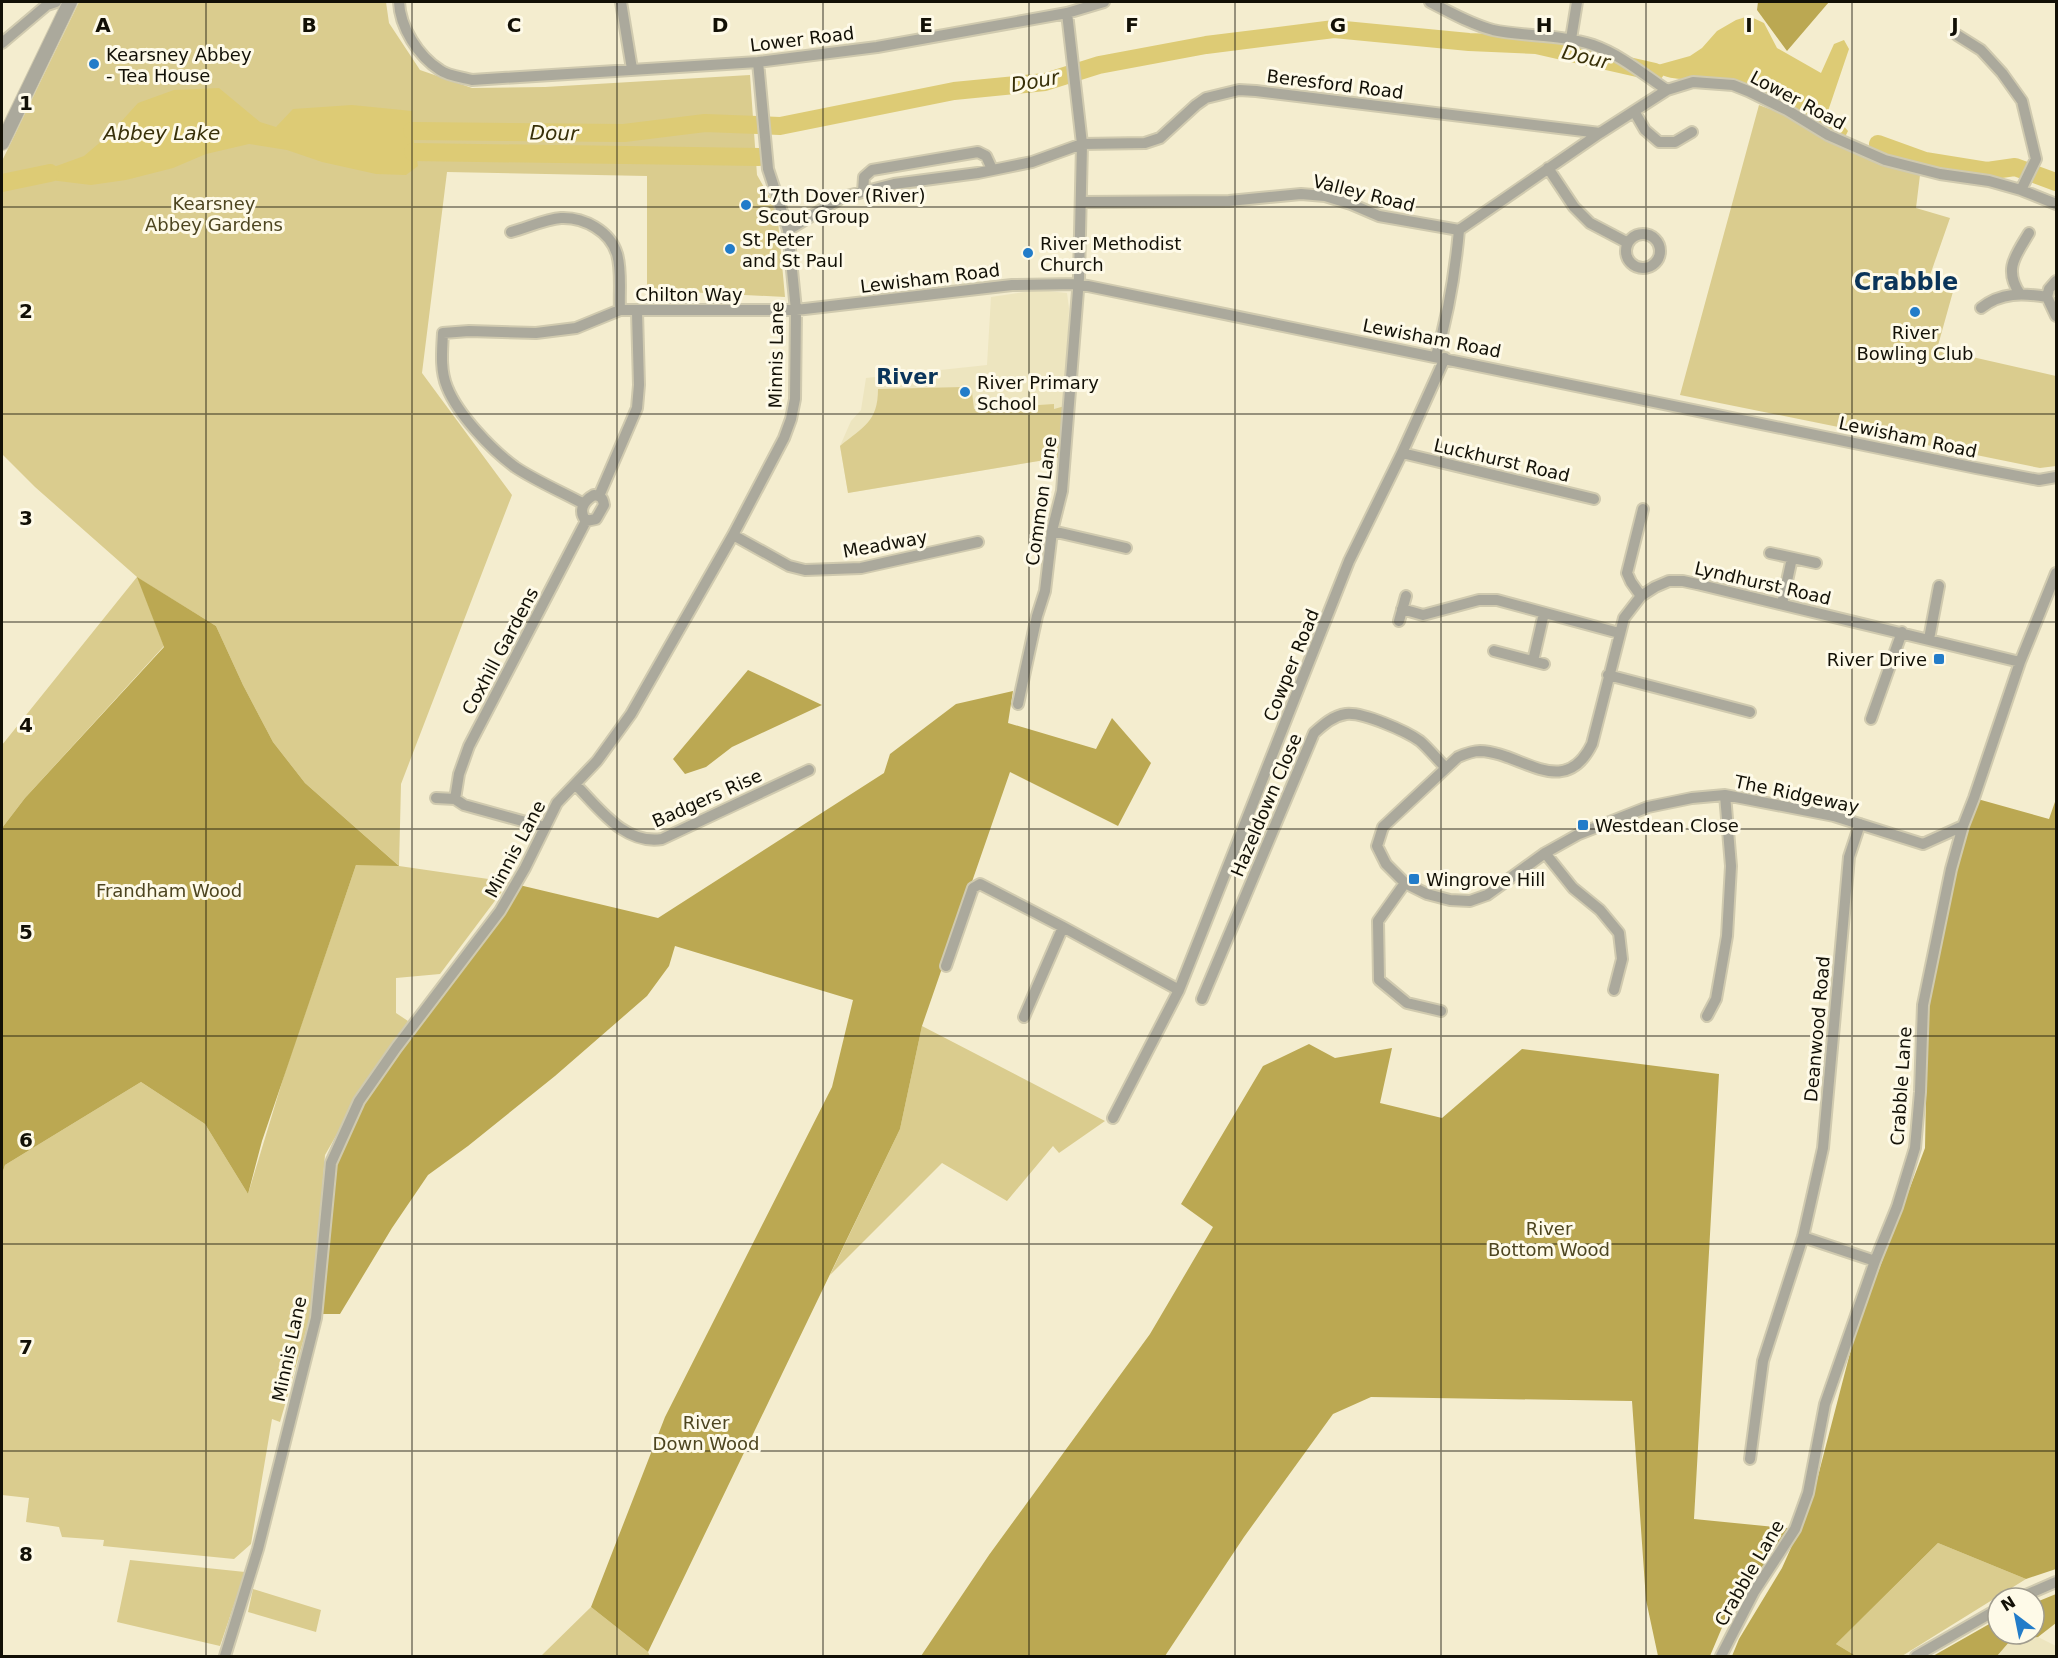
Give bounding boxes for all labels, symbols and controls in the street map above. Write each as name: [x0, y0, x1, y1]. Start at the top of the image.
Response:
text: A: [95, 13, 111, 37]
text: B: [301, 13, 317, 37]
text: C: [507, 13, 521, 37]
text: D: [712, 13, 728, 37]
text: E: [919, 13, 933, 37]
text: F: [1125, 13, 1139, 37]
text: G: [1330, 13, 1346, 37]
text: H: [1536, 13, 1552, 37]
text: I: [1745, 13, 1753, 37]
text: J: [1949, 13, 1959, 37]
street label: Lower Road: [749, 22, 855, 56]
water label: Dour: [1560, 40, 1614, 75]
place label: Kearsney Abbey - Tea House: [106, 44, 252, 86]
marker: Kearsney Abbey - Tea House: [87, 57, 101, 71]
water label: Dour: [1009, 65, 1063, 97]
street label: Beresford Road: [1265, 65, 1405, 103]
street label: Lower Road: [1747, 66, 1849, 134]
text: 1: [19, 91, 33, 115]
water label: Abbey Lake: [102, 121, 220, 145]
water label: Dour: [530, 121, 580, 145]
street label: Valley Road: [1311, 170, 1417, 216]
place label: 17th Dover (River) Scout Group: [758, 185, 926, 227]
park label: Kearsney Abbey Gardens: [145, 193, 283, 235]
marker: 17th Dover (River) Scout Group: [739, 198, 753, 212]
place label: St Peter and St Paul: [742, 229, 843, 271]
place label: River Methodist Church: [1040, 233, 1181, 275]
marker: St Peter and St Paul: [723, 242, 737, 256]
marker: River Methodist Church: [1021, 246, 1035, 260]
street label: Lewisham Road: [859, 259, 1001, 297]
district label: Crabble: [1854, 268, 1958, 296]
street label: Chilton Way: [635, 284, 743, 305]
text: 2: [19, 299, 33, 323]
street label: Minnis Lane: [765, 301, 787, 409]
marker: River Bowling Club: [1908, 305, 1922, 319]
street label: Lewisham Road: [1361, 314, 1503, 362]
place label: River Bowling Club: [1856, 322, 1974, 364]
district label: River: [876, 365, 938, 389]
place label: River Primary School: [977, 372, 1099, 414]
marker: River Primary School: [958, 385, 972, 399]
street label: Lewisham Road: [1837, 412, 1979, 462]
street label: Luckhurst Road: [1432, 434, 1572, 486]
street label: Common Lane: [1022, 435, 1060, 567]
text: 3: [19, 506, 33, 530]
street label: Meadway: [841, 526, 929, 562]
street label: Lyndhurst Road: [1693, 557, 1833, 609]
street label: Coxhill Gardens: [458, 584, 542, 718]
street label: Cowper Road: [1259, 606, 1323, 724]
place label: River Drive: [1827, 649, 1927, 670]
marker: River Drive: [1932, 652, 1946, 666]
text: 4: [19, 713, 33, 737]
street label: Hazeldown Close: [1226, 730, 1306, 880]
street label: Badgers Rise: [649, 764, 765, 832]
street label: The Ridgeway: [1732, 770, 1862, 818]
street label: Minnis Lane: [481, 797, 549, 901]
place label: Westdean Close: [1595, 815, 1739, 836]
marker: Westdean Close: [1576, 818, 1590, 832]
place label: Wingrove Hill: [1426, 869, 1545, 890]
marker: Wingrove Hill: [1407, 872, 1421, 886]
park label: Frandham Wood: [96, 880, 242, 901]
text: 5: [19, 920, 33, 944]
street label: Deanwood Road: [1800, 955, 1834, 1103]
street label: Crabble Lane: [1886, 1026, 1916, 1146]
text: 6: [19, 1128, 33, 1152]
park label: River Bottom Wood: [1488, 1218, 1610, 1260]
street label: Minnis Lane: [268, 1294, 310, 1404]
text: 7: [19, 1335, 33, 1359]
park label: River Down Wood: [653, 1412, 759, 1454]
street label: Crabble Lane: [1710, 1516, 1788, 1630]
text: 8: [19, 1542, 33, 1566]
north arrow: [1986, 1586, 2046, 1646]
text: N: [1998, 1592, 2019, 1615]

